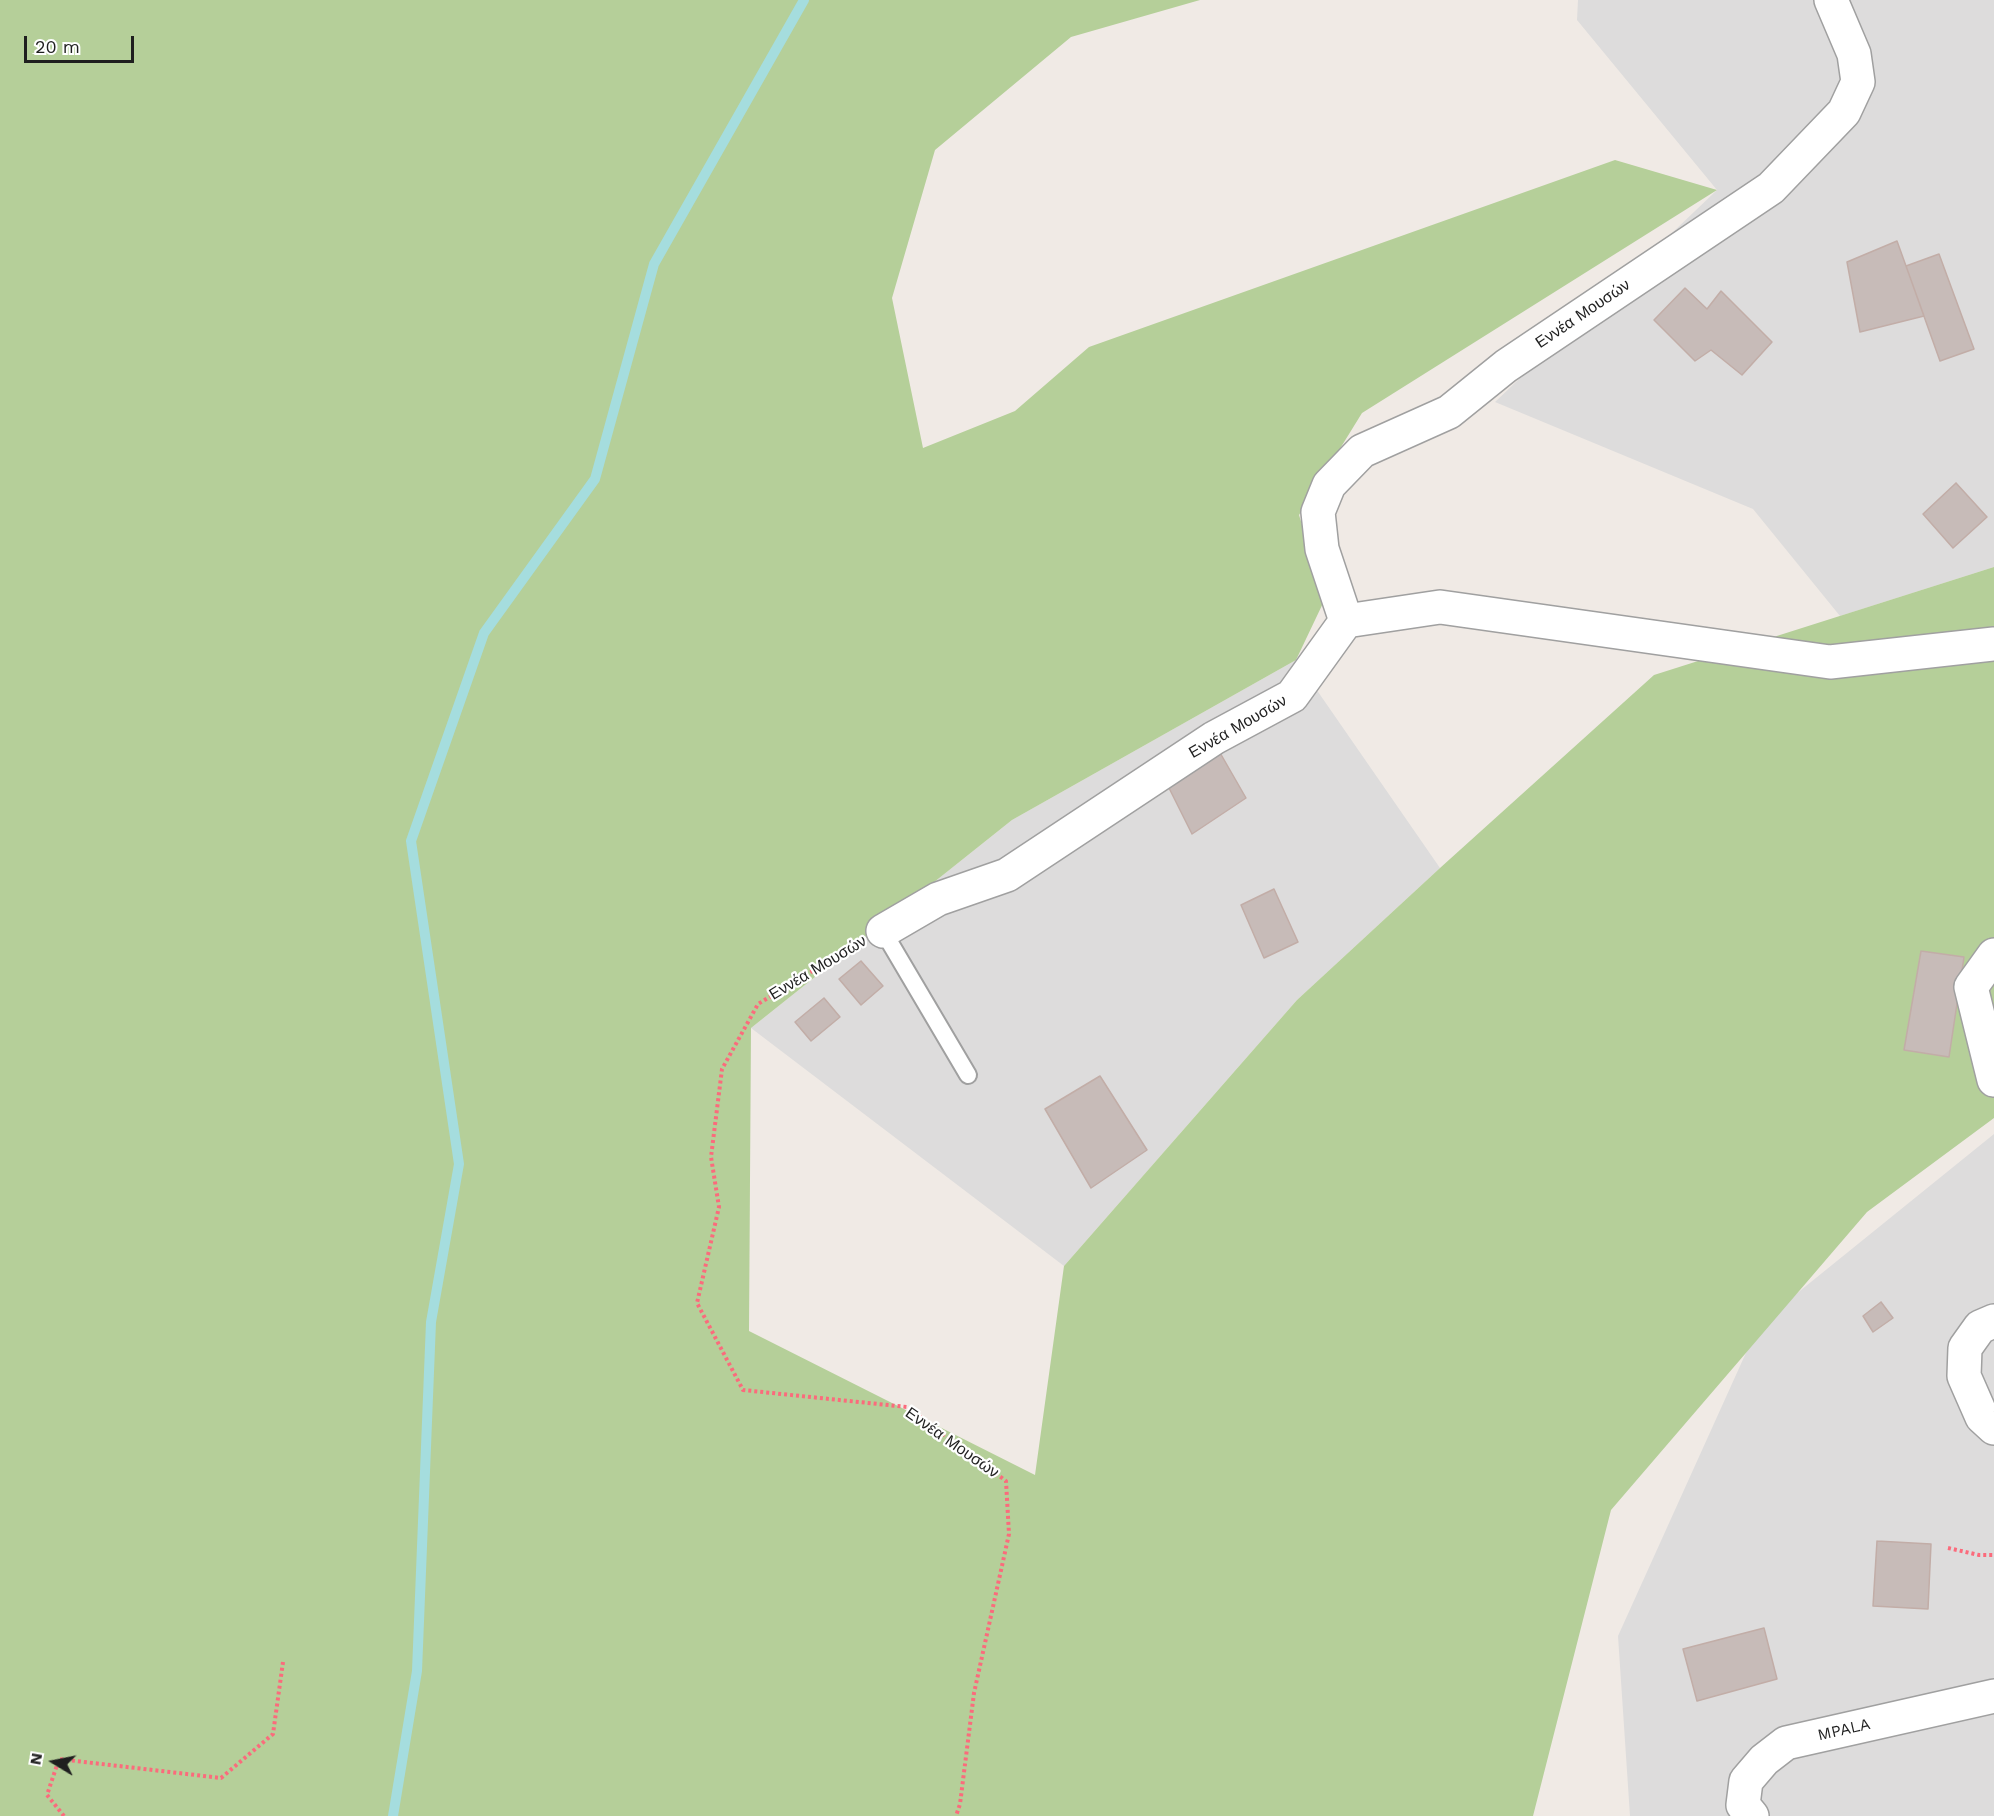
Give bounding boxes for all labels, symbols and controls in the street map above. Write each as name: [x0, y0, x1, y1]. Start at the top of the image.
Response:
scale bar: [27, 24, 136, 62]
text: 20 m: [35, 36, 80, 57]
street label: Εννέα Μουσών: [1532, 275, 1634, 353]
street label: Εννέα Μουσών: [1186, 691, 1290, 763]
street label: Εννέα Μουσών: [766, 931, 870, 1005]
street label: Εννέα Μουσών: [901, 1404, 1003, 1482]
street label: MPALA: [1816, 1715, 1872, 1745]
north arrow: [24, 1732, 84, 1792]
text: N: [25, 1751, 46, 1766]

